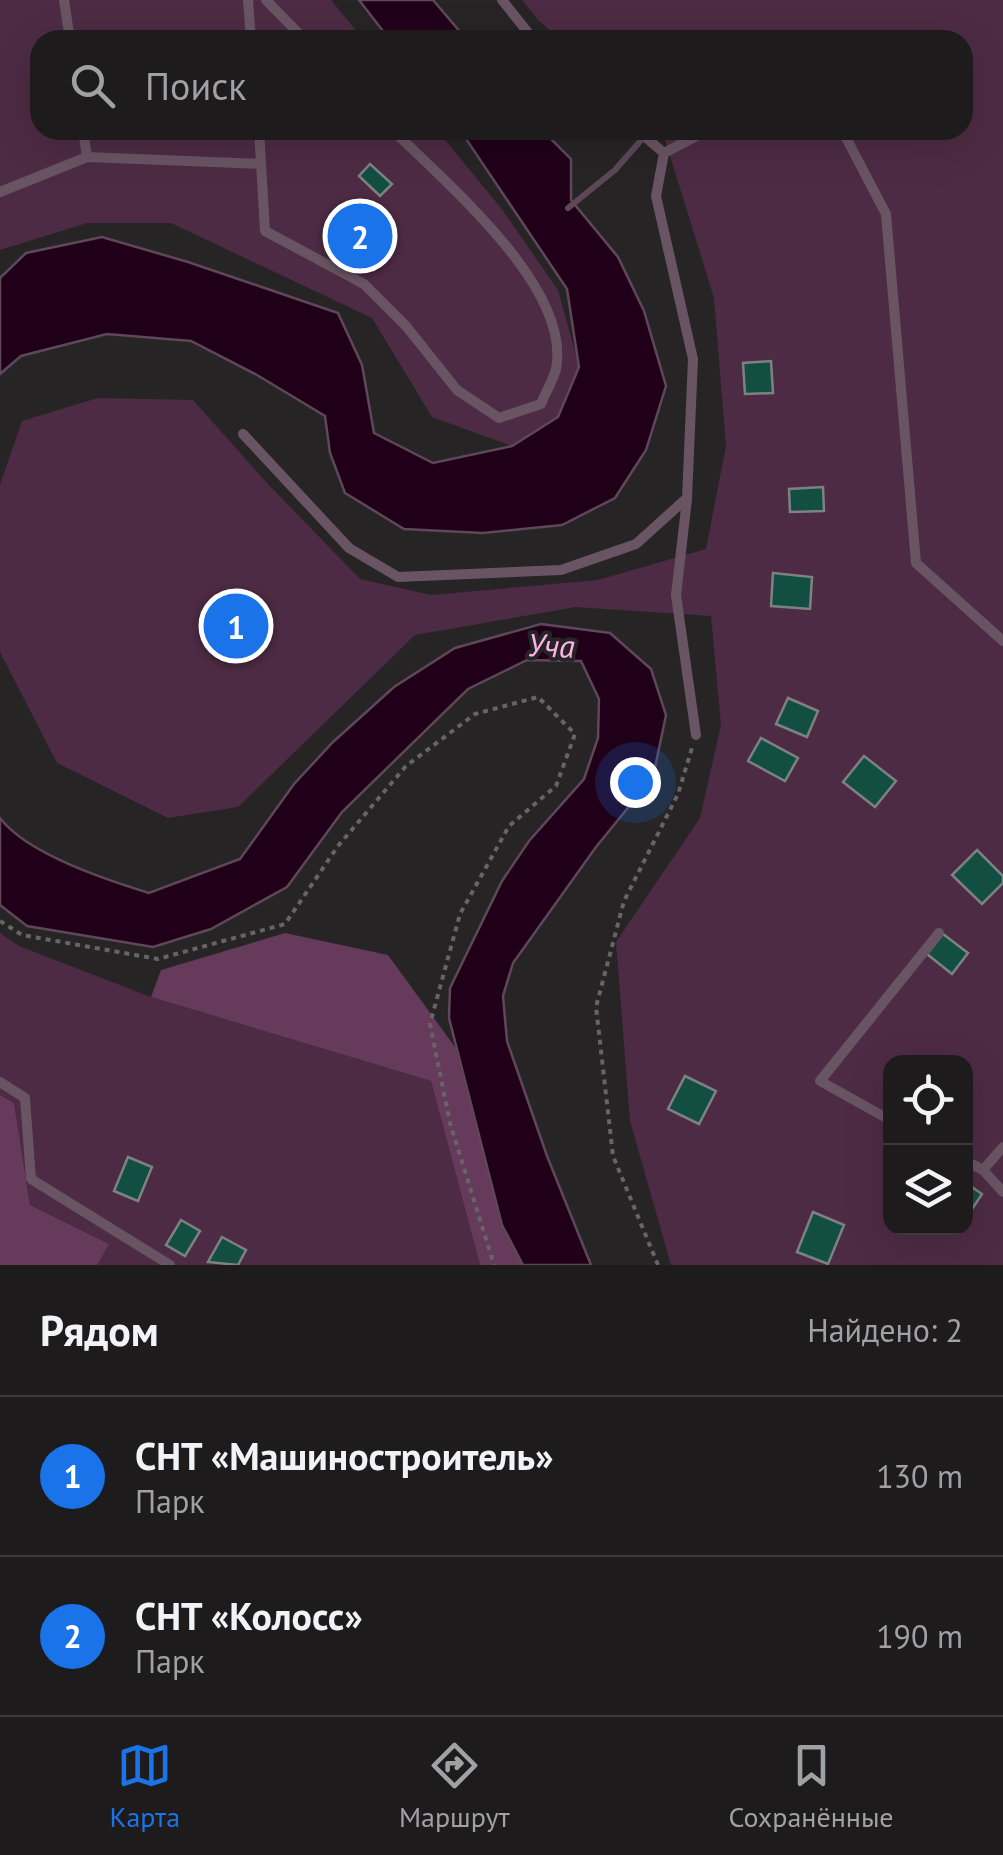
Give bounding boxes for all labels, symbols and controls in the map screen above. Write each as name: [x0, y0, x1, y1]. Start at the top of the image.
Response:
search box: [30, 30, 973, 140]
icon: search: [65, 58, 120, 113]
text: Поиск: [145, 61, 246, 110]
pin: 2: [328, 198, 392, 274]
pin: 1: [204, 588, 268, 664]
water label: Уча: [527, 623, 576, 667]
your location: [610, 757, 661, 808]
map controls: [883, 1055, 973, 1235]
button: locate: [883, 1055, 973, 1145]
button: layers: [883, 1145, 973, 1235]
text: Рядом: [40, 1303, 159, 1358]
text: Найдено: 2: [807, 1309, 963, 1351]
text: СНТ «Машиностроитель»: [135, 1431, 554, 1480]
text: 1: [63, 1455, 82, 1497]
text: 130 m: [876, 1455, 963, 1497]
text: Парк: [135, 1480, 205, 1522]
text: СНТ «Колосс»: [135, 1591, 363, 1640]
text: 2: [63, 1615, 82, 1657]
text: 190 m: [876, 1615, 963, 1657]
text: Парк: [135, 1640, 205, 1682]
tab: Карта: [109, 1738, 180, 1835]
tab: Маршрут: [399, 1738, 510, 1835]
tab: Сохранённые: [728, 1738, 894, 1835]

